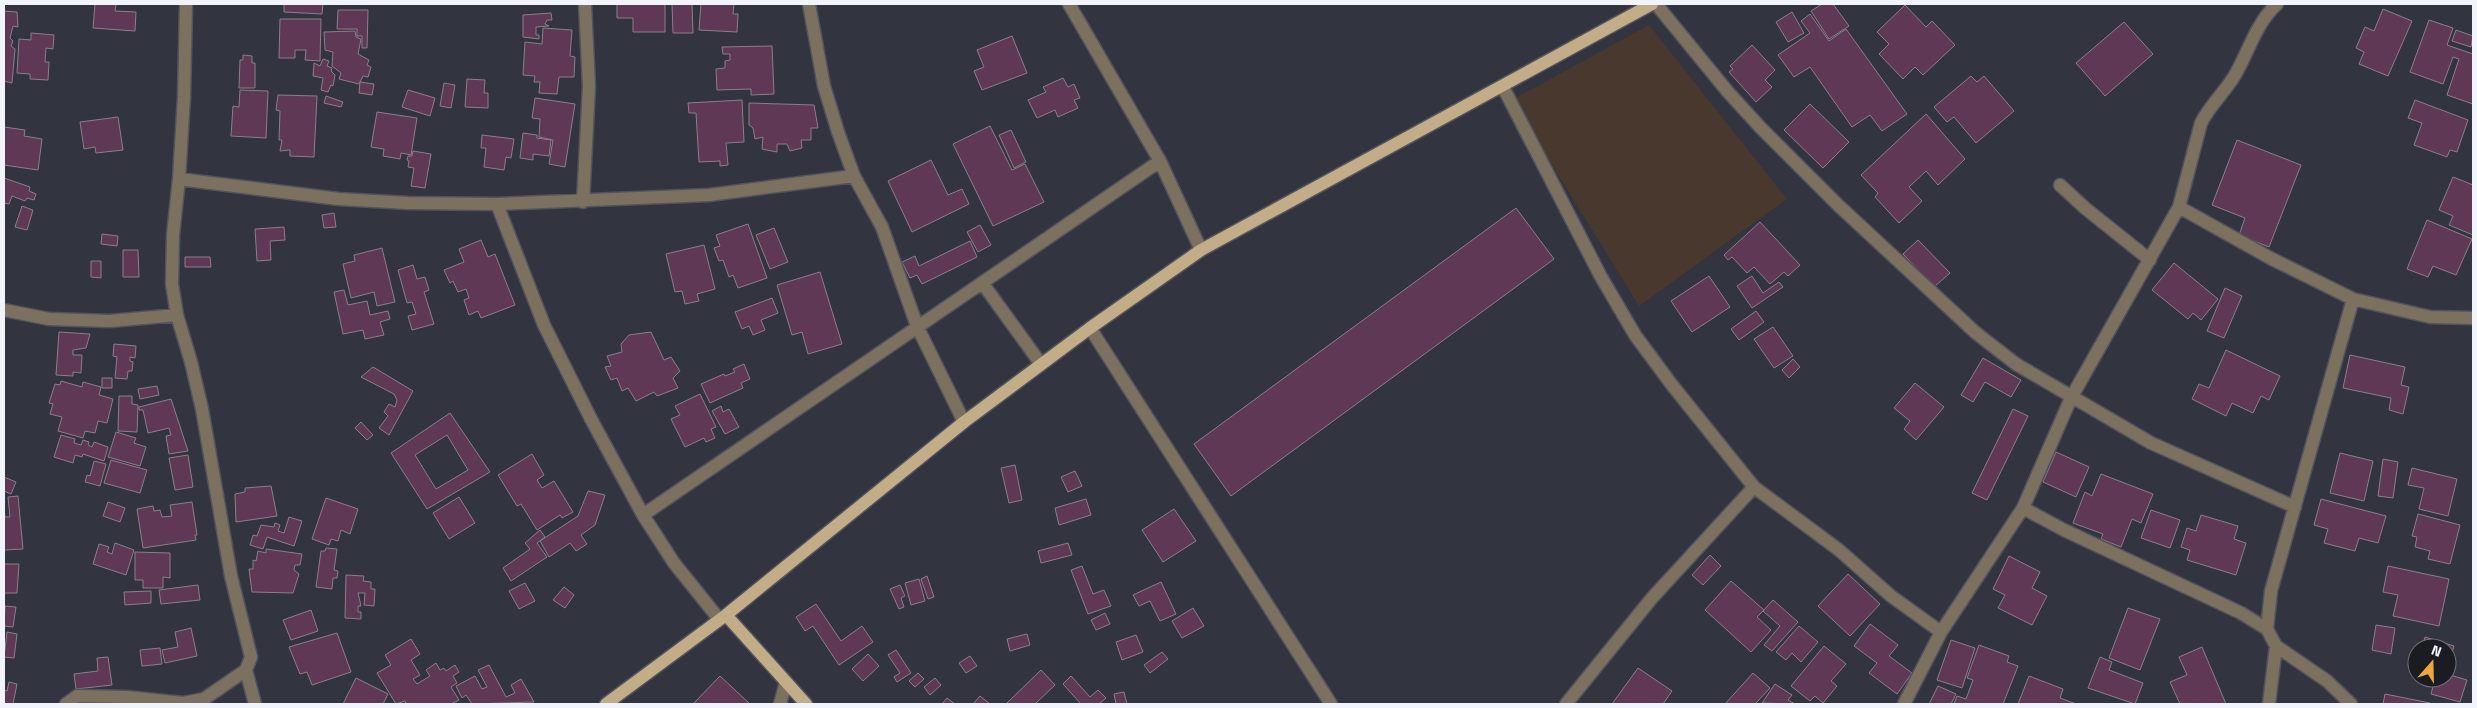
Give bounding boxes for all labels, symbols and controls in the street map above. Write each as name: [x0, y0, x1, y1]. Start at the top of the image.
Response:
north arrow: [2407, 638, 2457, 688]
text: N: [2428, 639, 2445, 662]

